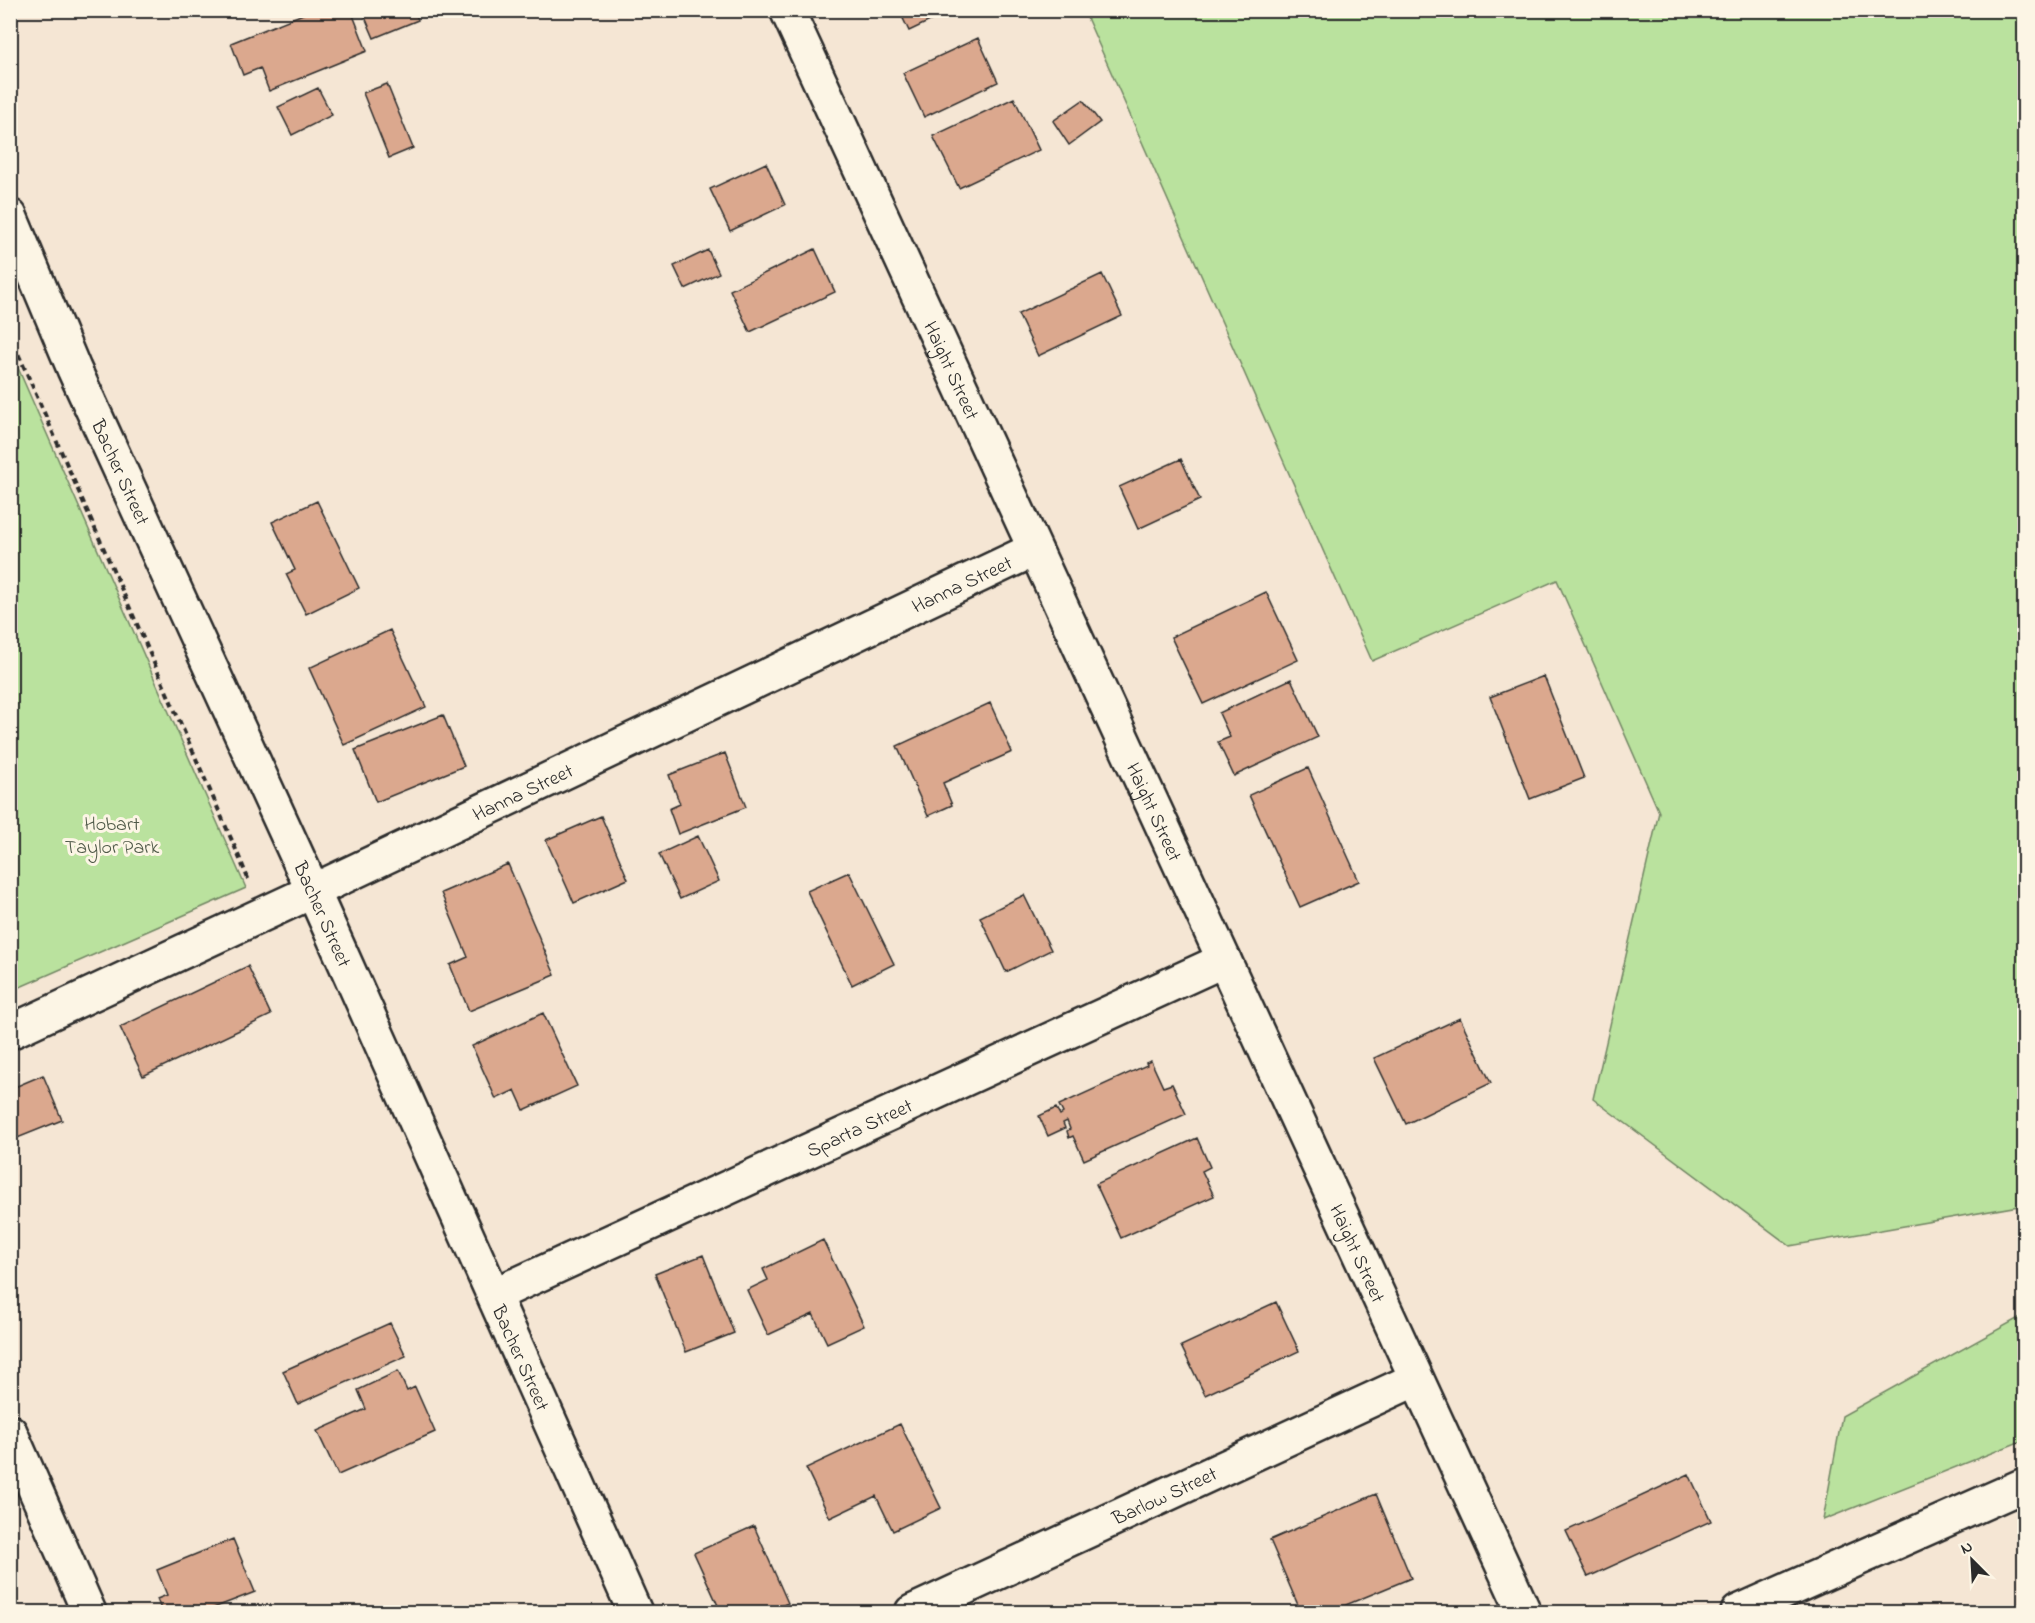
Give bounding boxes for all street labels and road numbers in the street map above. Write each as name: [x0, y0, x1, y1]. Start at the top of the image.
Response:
street label: Haight Street: [914, 317, 985, 426]
street label: Bacher Street: [82, 414, 156, 531]
street label: Hanna Street: [908, 550, 1018, 622]
street label: Hanna Street: [468, 758, 579, 830]
street label: Haight Street: [1117, 759, 1188, 867]
street label: Bacher Street: [284, 856, 357, 973]
street label: Sparta Street: [803, 1093, 918, 1167]
street label: Haight Street: [1320, 1200, 1391, 1309]
street label: Bacher Street: [482, 1300, 556, 1417]
street label: Barlow Street: [1107, 1461, 1223, 1535]

